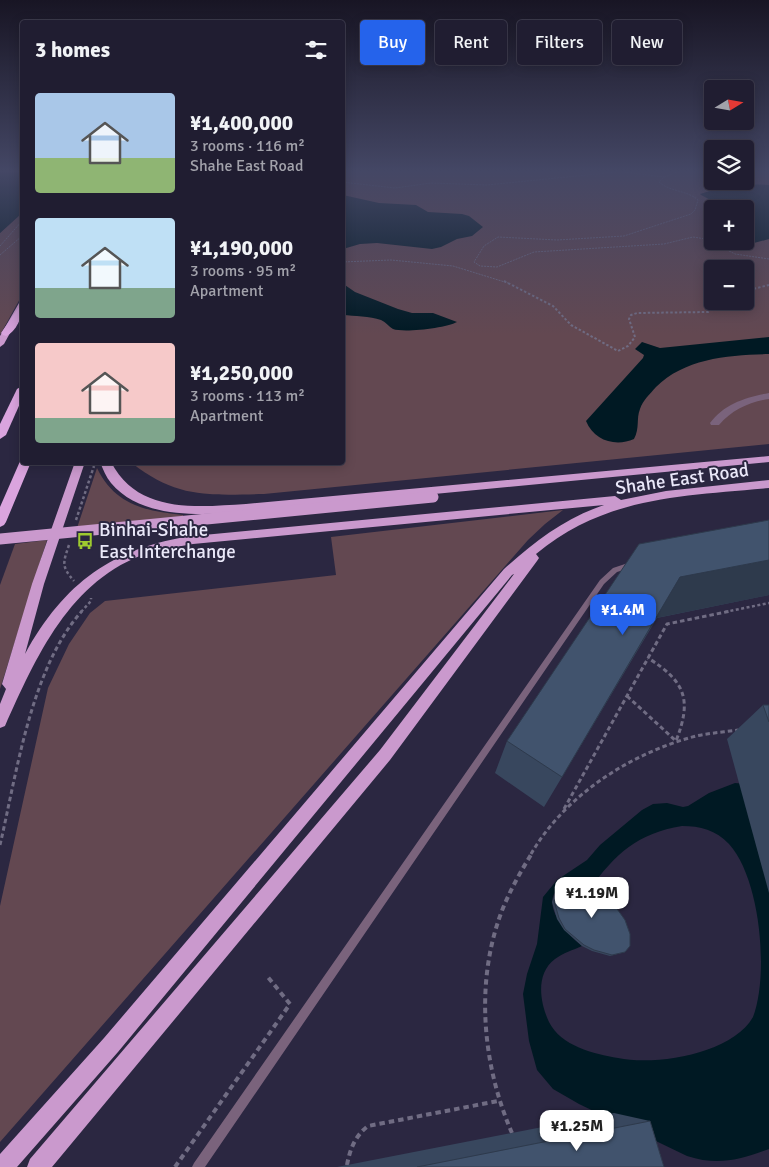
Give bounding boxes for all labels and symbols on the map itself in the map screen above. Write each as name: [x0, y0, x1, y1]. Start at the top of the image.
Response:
north arrow: [704, 80, 754, 130]
street label: Shahe East Road: [614, 458, 750, 500]
place label: Binhai-Shahe East Interchange: [99, 518, 236, 564]
bus stop icon: Binhai-Shahe East Interchange: [75, 531, 95, 551]
pin: ¥1.4M: [588, 594, 658, 636]
pin: ¥1.19M: [551, 876, 633, 919]
pin: ¥1.25M: [536, 1110, 618, 1152]

